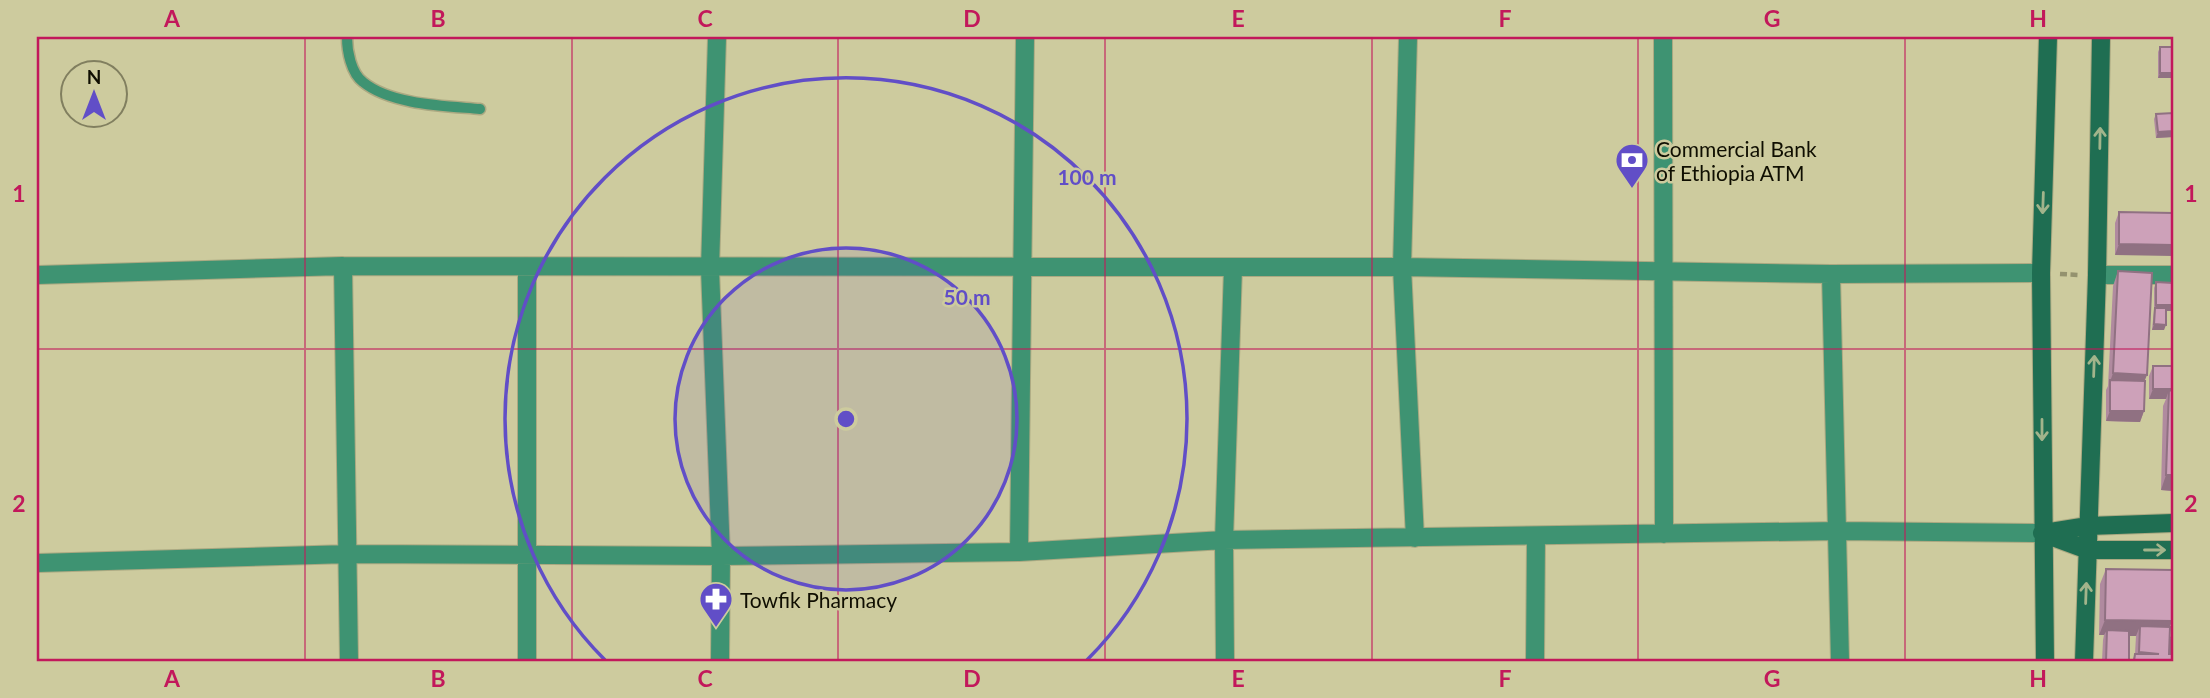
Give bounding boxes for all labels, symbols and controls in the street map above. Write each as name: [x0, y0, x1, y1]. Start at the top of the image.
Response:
text: A: [163, 4, 181, 32]
text: B: [430, 4, 446, 32]
text: C: [697, 4, 713, 32]
text: D: [963, 4, 981, 32]
text: E: [1231, 4, 1245, 32]
text: F: [1498, 4, 1512, 32]
text: G: [1764, 4, 1780, 32]
text: H: [2029, 4, 2047, 32]
north arrow: [60, 60, 130, 130]
text: N: [87, 65, 101, 88]
one-way arrow: [2093, 127, 2106, 150]
place label: Commercial Bank of Ethiopia ATM: [1656, 136, 1817, 185]
bank icon: Commercial Bank of Ethiopia ATM: [1613, 141, 1651, 190]
text: 100 m: [1057, 164, 1117, 189]
text: 1: [12, 179, 26, 207]
text: 1: [2184, 179, 2198, 207]
one-way arrow: [2037, 191, 2050, 214]
text: 50 m: [943, 284, 991, 309]
one-way arrow: [2088, 354, 2101, 377]
centre of rings: [834, 407, 858, 431]
one-way arrow: [2035, 419, 2049, 442]
text: 2: [12, 489, 26, 517]
text: 2: [2184, 489, 2198, 517]
one-way arrow: [2143, 543, 2166, 557]
pharmacy icon: Towfik Pharmacy: [697, 580, 735, 629]
one-way arrow: [2080, 582, 2093, 605]
place label: Towfik Pharmacy: [740, 587, 897, 612]
text: A: [163, 664, 181, 692]
text: B: [430, 664, 446, 692]
text: C: [697, 664, 713, 692]
text: D: [963, 664, 981, 692]
text: E: [1231, 664, 1245, 692]
text: F: [1498, 664, 1512, 692]
text: G: [1764, 664, 1780, 692]
text: H: [2029, 664, 2047, 692]

